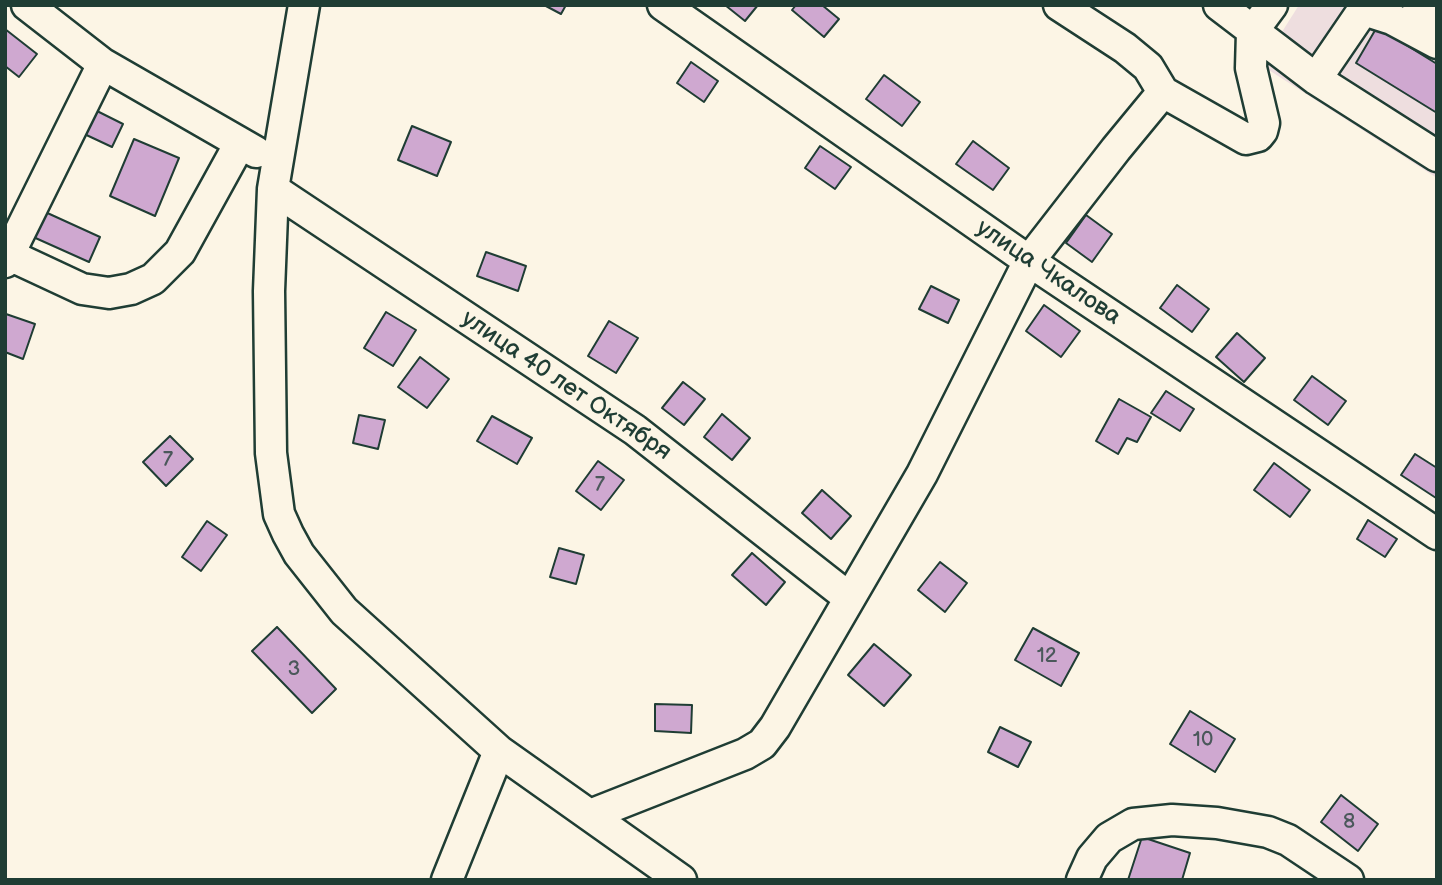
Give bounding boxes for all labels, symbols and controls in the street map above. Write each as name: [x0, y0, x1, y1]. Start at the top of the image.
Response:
street label: улица Чкалова: [970, 214, 1126, 332]
street label: улица 40 лет Октября: [455, 305, 677, 467]
house number: 7: [163, 448, 173, 474]
house number: 7: [595, 473, 605, 499]
house number: 12: [1037, 644, 1057, 670]
house number: 3: [288, 657, 300, 683]
house number: 10: [1193, 728, 1213, 754]
house number: 8: [1343, 810, 1355, 836]

